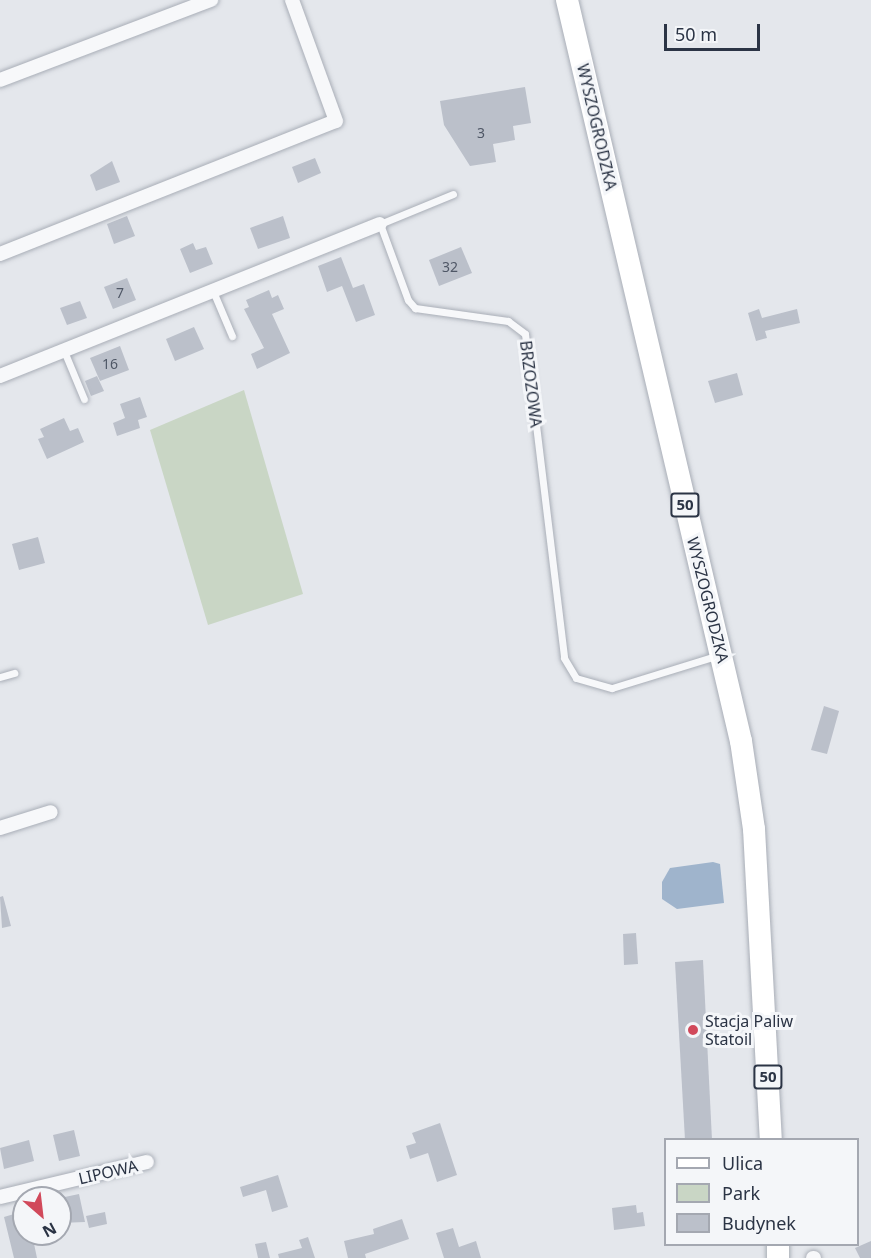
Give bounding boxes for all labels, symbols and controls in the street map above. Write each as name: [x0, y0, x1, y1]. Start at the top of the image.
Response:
scale bar: [667, 12, 763, 50]
text: 50 m: [675, 22, 717, 46]
street label: WYSZOGRODZKA: [573, 62, 621, 192]
house number: 3: [477, 125, 485, 141]
house number: 32: [442, 259, 458, 275]
house number: 7: [116, 285, 124, 301]
street label: BRZOZOWA: [516, 339, 546, 429]
house number: 16: [102, 356, 118, 372]
road number: 50: [670, 493, 700, 517]
street label: WYSZOGRODZKA: [683, 535, 733, 665]
place label: Stacja Paliw Statoil: [705, 1011, 793, 1049]
marker: Stacja Paliw Statoil: [686, 1023, 700, 1037]
road number: 50: [753, 1065, 783, 1089]
legend: [664, 1138, 859, 1246]
text: Ulica: [722, 1151, 763, 1175]
street label: LIPOWA: [76, 1156, 140, 1188]
text: Park: [722, 1181, 760, 1205]
north arrow: [12, 1186, 72, 1246]
text: Budynek: [722, 1211, 796, 1235]
text: N: [39, 1217, 60, 1243]

